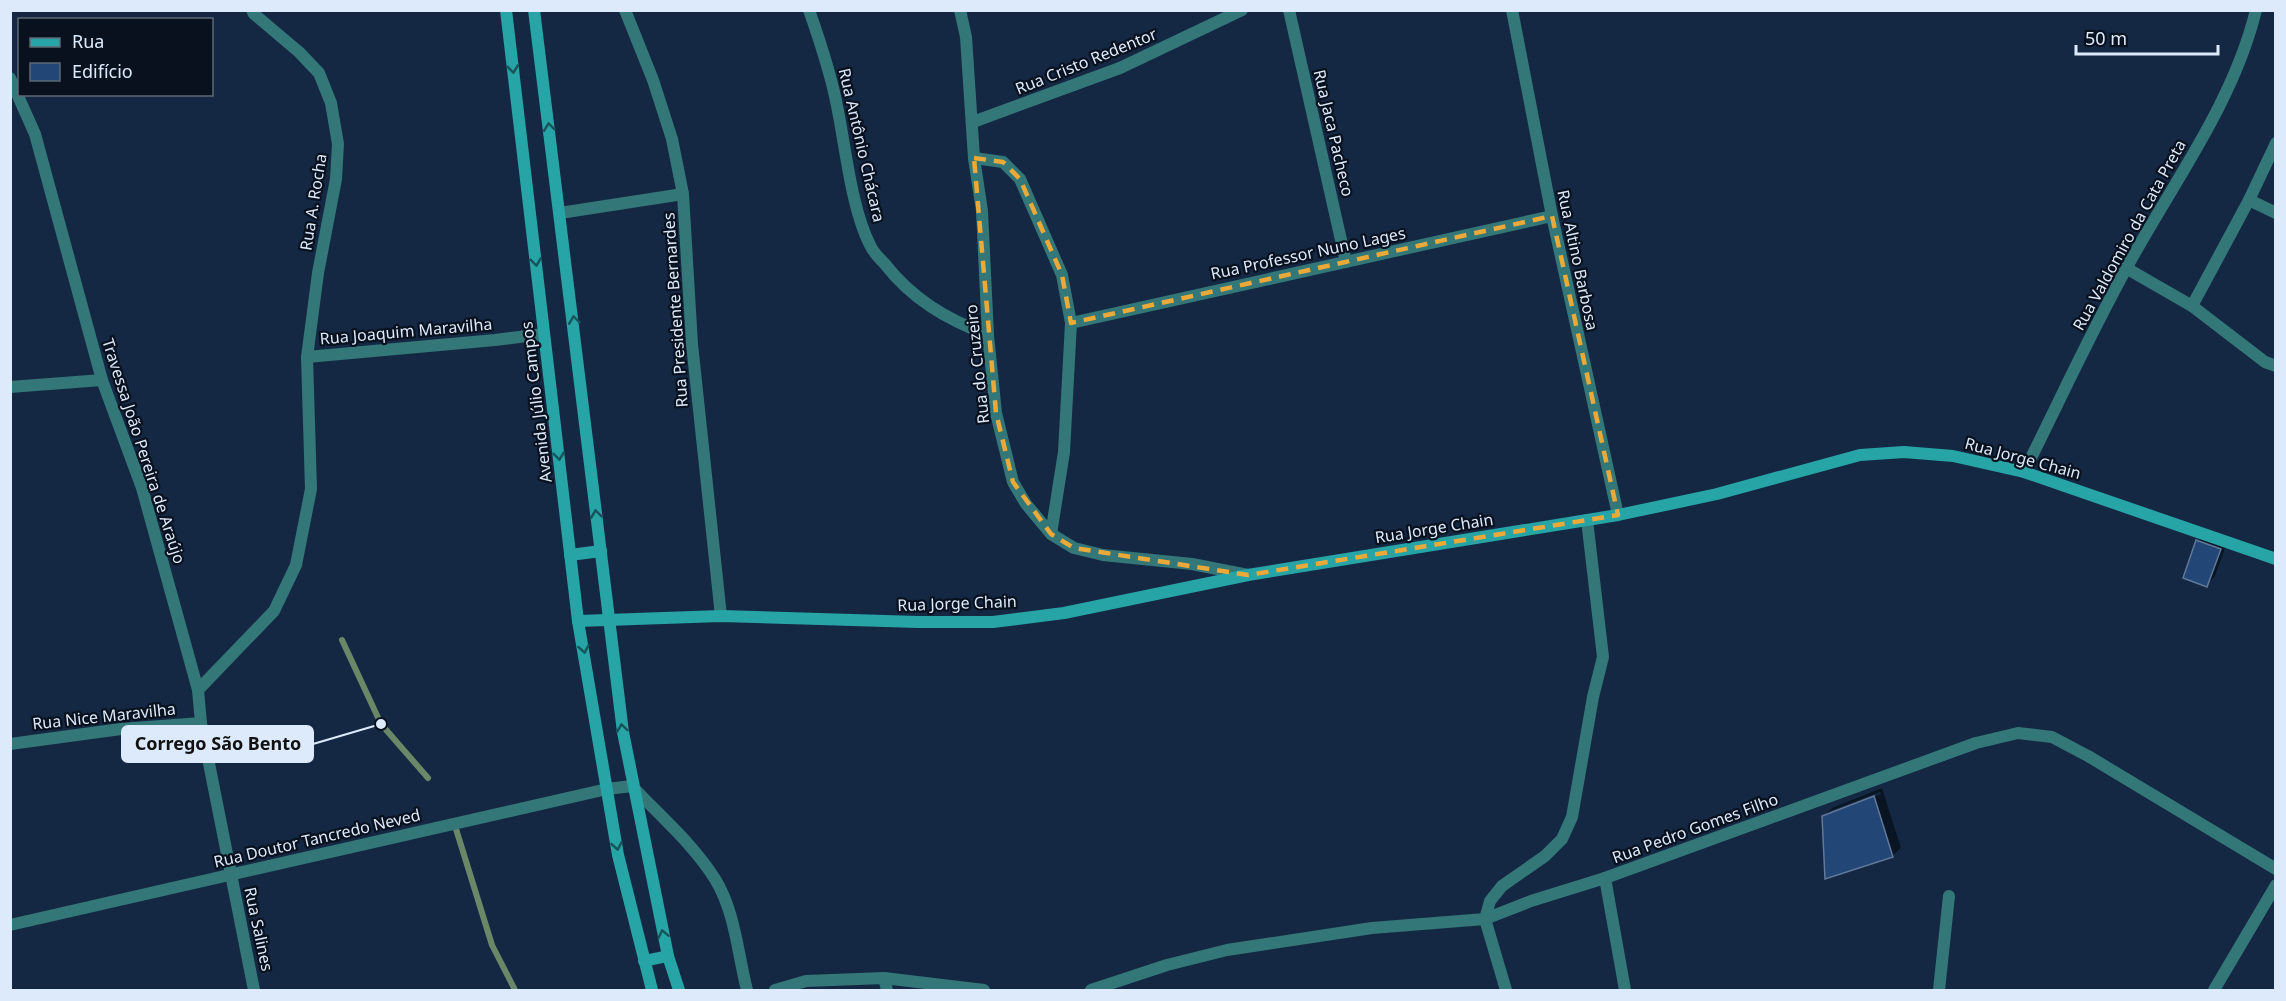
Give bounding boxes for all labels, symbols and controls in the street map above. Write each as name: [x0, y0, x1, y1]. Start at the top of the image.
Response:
legend: [18, 18, 213, 96]
scale bar: [2076, 18, 2218, 56]
street label: Rua Cristo Redentor: [1012, 22, 1160, 99]
text: 50 m: [2085, 26, 2127, 50]
text: Rua: [72, 29, 104, 53]
text: Edifício: [72, 59, 133, 83]
one-way arrow: [506, 64, 519, 73]
street label: Rua Antônio Chácara: [834, 66, 890, 224]
street label: Rua Jaca Pacheco: [1309, 67, 1359, 199]
one-way arrow: [544, 122, 556, 131]
street label: Rua Valdomiro da Cata Preta: [2067, 136, 2191, 334]
street label: Rua A. Rocha: [294, 152, 332, 252]
street label: Rua Altino Barbosa: [1552, 188, 1604, 332]
street label: Rua Presidente Bernardes: [657, 212, 693, 408]
street label: Rua Professor Nuno Lages: [1209, 222, 1407, 284]
one-way arrow: [529, 258, 542, 267]
street label: Rua do Cruzeiro: [960, 303, 994, 425]
street label: Rua Joaquim Maravilha: [319, 313, 493, 349]
one-way arrow: [568, 316, 580, 325]
street label: Avenida Júlio Campos: [515, 320, 557, 484]
street label: Travessa João Pereira de Araújo: [97, 336, 191, 566]
street label: Rua Jorge Chain: [1962, 432, 2084, 484]
one-way arrow: [552, 451, 565, 460]
street label: Rua Jorge Chain: [1373, 508, 1495, 548]
one-way arrow: [590, 509, 603, 518]
street label: Rua Jorge Chain: [897, 590, 1017, 616]
one-way arrow: [577, 645, 589, 654]
street label: Rua Nice Maravilha: [31, 698, 177, 734]
one-way arrow: [617, 724, 629, 733]
callout: Corrego São Bento: [122, 726, 313, 762]
text: Corrego São Bento: [135, 731, 301, 755]
street label: Rua Pedro Gomes Filho: [1609, 788, 1781, 868]
street label: Rua Doutor Tancredo Neved: [212, 803, 422, 873]
one-way arrow: [610, 842, 622, 851]
street label: Rua Salines: [239, 885, 279, 973]
one-way arrow: [658, 929, 671, 939]

